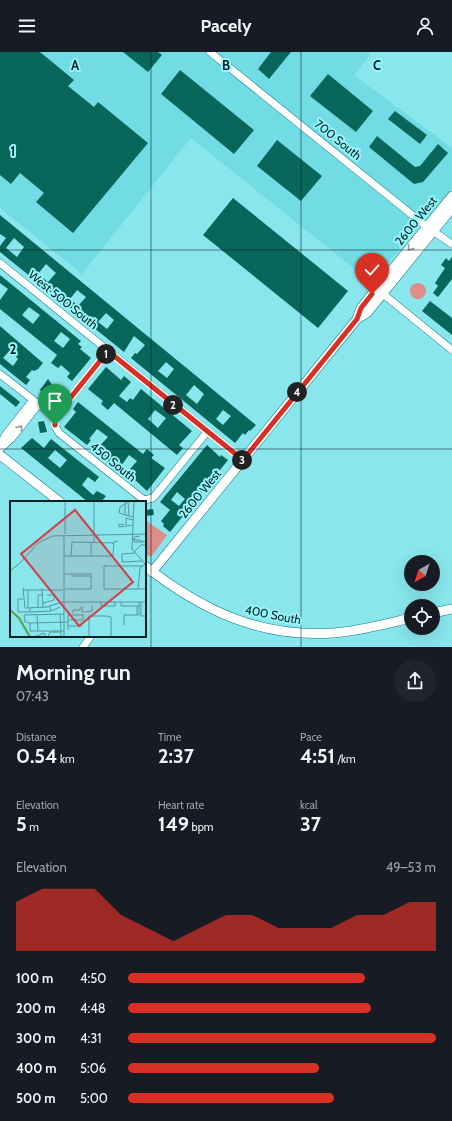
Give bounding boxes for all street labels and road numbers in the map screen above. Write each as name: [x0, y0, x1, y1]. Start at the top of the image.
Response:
street label: 700 South: [312, 116, 365, 163]
street label: 2600 West: [391, 193, 440, 248]
street label: West 500 South: [26, 267, 101, 332]
street label: 450 South: [87, 438, 139, 485]
street label: 2600 West: [175, 466, 224, 521]
street label: 400 South: [244, 602, 302, 627]

